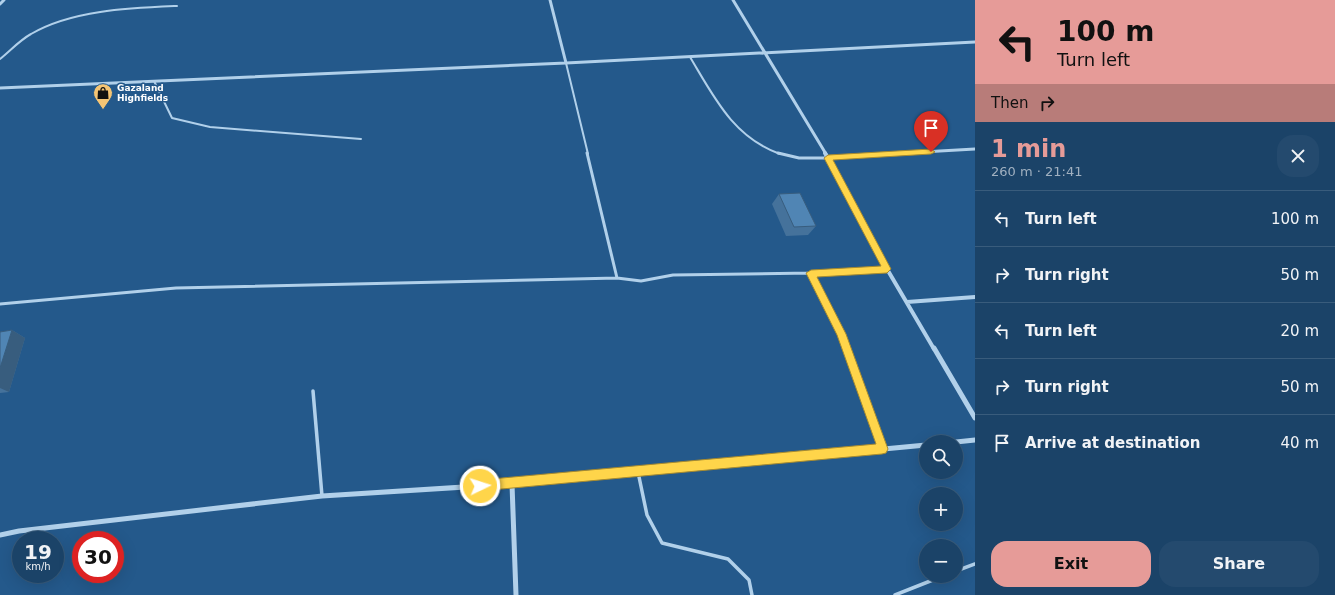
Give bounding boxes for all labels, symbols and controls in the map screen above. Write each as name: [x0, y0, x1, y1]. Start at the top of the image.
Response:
text: 100 m: [1057, 15, 1154, 48]
icon: left: [991, 16, 1043, 68]
text: Turn left: [1057, 49, 1130, 70]
shop icon: Gazaland Highfields: [92, 82, 114, 110]
place label: Gazaland Highfields: [117, 83, 168, 103]
icon: right: [1036, 92, 1058, 114]
text: Then: [991, 94, 1028, 112]
pin: [914, 111, 948, 152]
icon: arrive: [920, 117, 942, 139]
text: 1 min: [991, 135, 1066, 163]
button: close: [1277, 135, 1319, 177]
text: 260 m · 21:41: [991, 164, 1082, 179]
icon: left: [991, 208, 1013, 230]
text: Turn left: [1025, 210, 1097, 228]
text: 100 m: [1271, 210, 1319, 228]
icon: right: [991, 264, 1013, 286]
text: Turn right: [1025, 266, 1109, 284]
text: 50 m: [1281, 266, 1319, 284]
icon: left: [991, 320, 1013, 342]
text: Turn left: [1025, 322, 1097, 340]
text: 20 m: [1281, 322, 1319, 340]
icon: right: [991, 376, 1013, 398]
text: Turn right: [1025, 378, 1109, 396]
text: 50 m: [1281, 378, 1319, 396]
icon: arrive: [991, 432, 1013, 454]
text: Arrive at destination: [1025, 434, 1200, 452]
text: 40 m: [1281, 434, 1319, 452]
map controls: [919, 435, 963, 583]
button: search: [919, 435, 963, 479]
position arrow: [459, 465, 501, 507]
button: +: [919, 487, 963, 531]
speed limit sign: 30: [72, 531, 124, 583]
button: −: [919, 539, 963, 583]
text: 19: [24, 540, 52, 564]
button: Exit: [991, 541, 1151, 587]
button: Share: [1159, 541, 1319, 587]
text: km/h: [25, 561, 51, 572]

